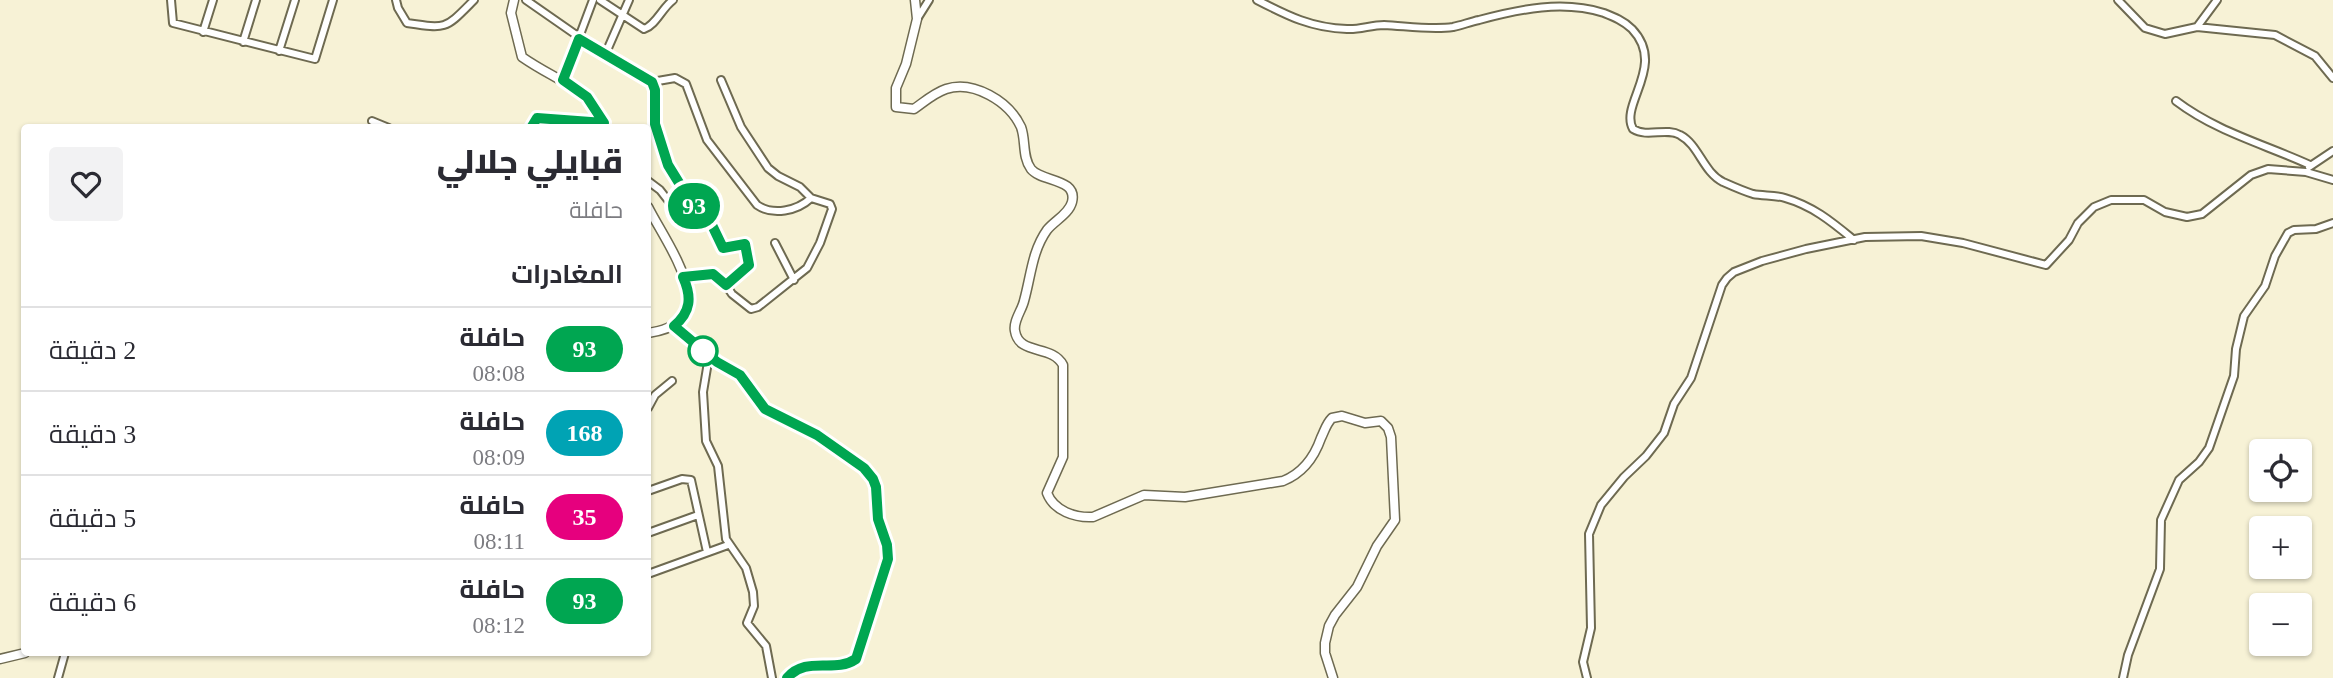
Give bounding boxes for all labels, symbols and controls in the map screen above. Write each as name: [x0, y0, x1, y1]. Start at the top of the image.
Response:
text: قبايلي جلالي: [437, 144, 623, 180]
button: heart: [49, 147, 123, 221]
line badge: 93: [662, 183, 726, 229]
text: 93: [682, 193, 706, 219]
text: حافلة: [569, 198, 623, 223]
text: المغادرات: [511, 260, 623, 289]
text: حافلة: [460, 323, 525, 352]
text: 2 دقيقة: [49, 336, 136, 365]
text: 93: [573, 336, 597, 362]
unlabelled marker: [688, 336, 718, 366]
text: 08:08: [473, 361, 525, 386]
text: حافلة: [460, 407, 525, 436]
text: 3 دقيقة: [49, 420, 136, 449]
text: 168: [567, 420, 603, 446]
map controls: [2249, 439, 2312, 656]
button: locate: [2249, 439, 2312, 502]
text: 08:09: [473, 445, 525, 470]
text: حافلة: [460, 491, 525, 520]
text: 5 دقيقة: [49, 504, 136, 533]
text: 35: [573, 504, 597, 530]
button: +: [2249, 516, 2312, 579]
text: 08:11: [473, 529, 525, 554]
text: حافلة: [460, 575, 525, 604]
text: 6 دقيقة: [49, 588, 136, 617]
text: 93: [573, 588, 597, 614]
button: −: [2249, 593, 2312, 656]
text: 08:12: [473, 613, 525, 638]

